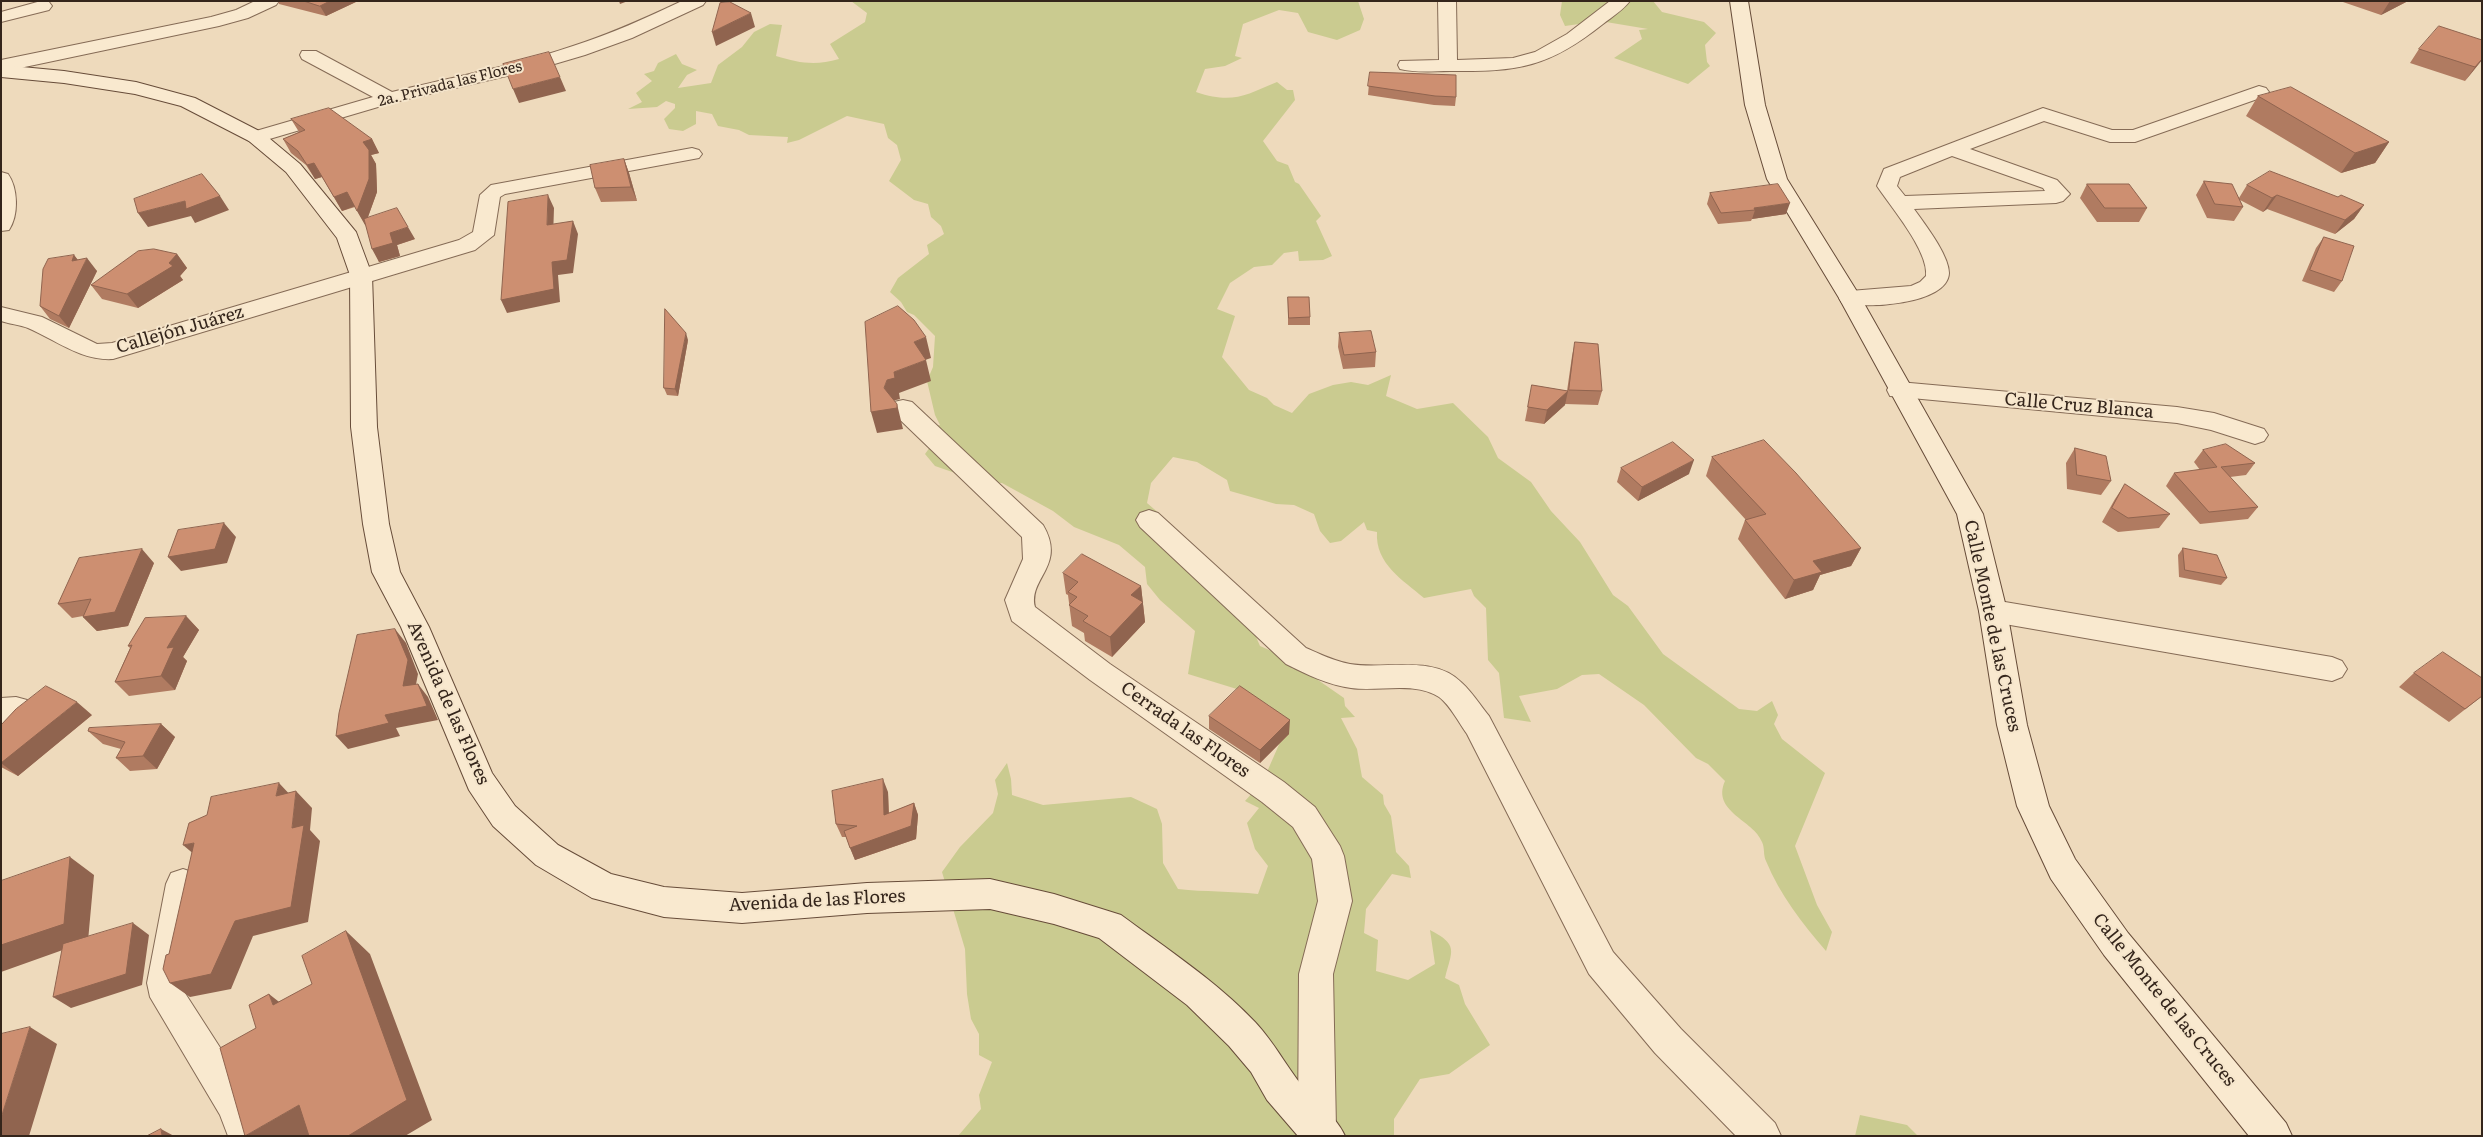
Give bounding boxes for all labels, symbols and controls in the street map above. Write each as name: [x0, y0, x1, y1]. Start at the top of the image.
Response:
street label: 2a. Privada las Flores: [376, 57, 524, 111]
street label: Callejón Juárez: [114, 301, 246, 359]
street label: Calle Cruz Blanca: [2003, 389, 2155, 423]
street label: Calle Monte de las Cruces: [1959, 518, 2025, 734]
street label: Avenida de las Flores: [402, 618, 494, 788]
street label: Cerrada las Flores: [1116, 677, 1254, 783]
street label: Avenida de las Flores: [728, 886, 906, 916]
street label: Calle Monte de las Cruces: [2088, 909, 2240, 1091]

